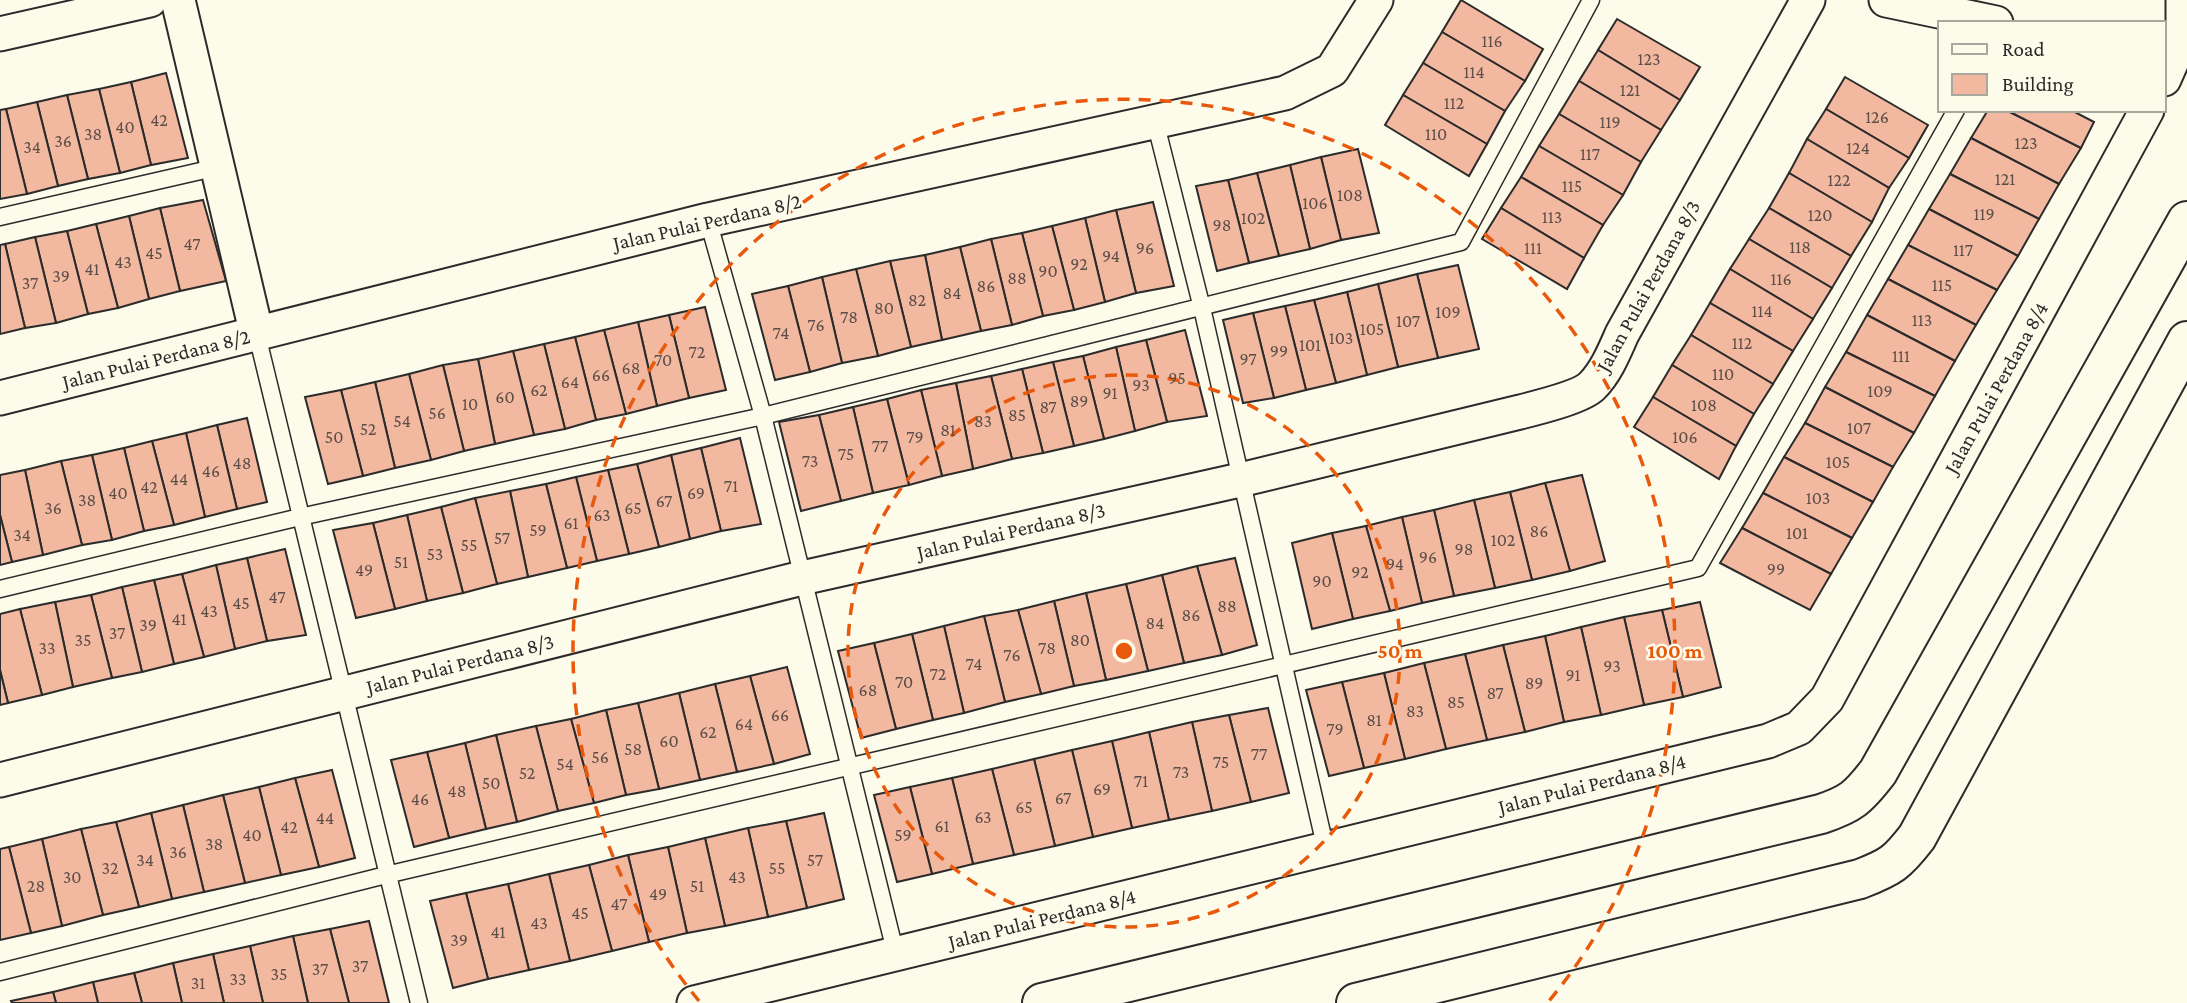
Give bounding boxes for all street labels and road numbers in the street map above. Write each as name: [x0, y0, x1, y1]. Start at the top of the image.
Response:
street label: Jalan Pulai Perdana 8/2: [608, 189, 804, 256]
street label: Jalan Pulai Perdana 8/3: [1590, 196, 1705, 378]
street label: Jalan Pulai Perdana 8/4: [1938, 298, 2053, 480]
street label: Jalan Pulai Perdana 8/2: [58, 324, 252, 394]
street label: Jalan Pulai Perdana 8/3: [913, 498, 1108, 565]
street label: Jalan Pulai Perdana 8/3: [362, 629, 556, 699]
street label: Jalan Pulai Perdana 8/4: [1494, 749, 1688, 819]
street label: Jalan Pulai Perdana 8/4: [944, 884, 1138, 954]

